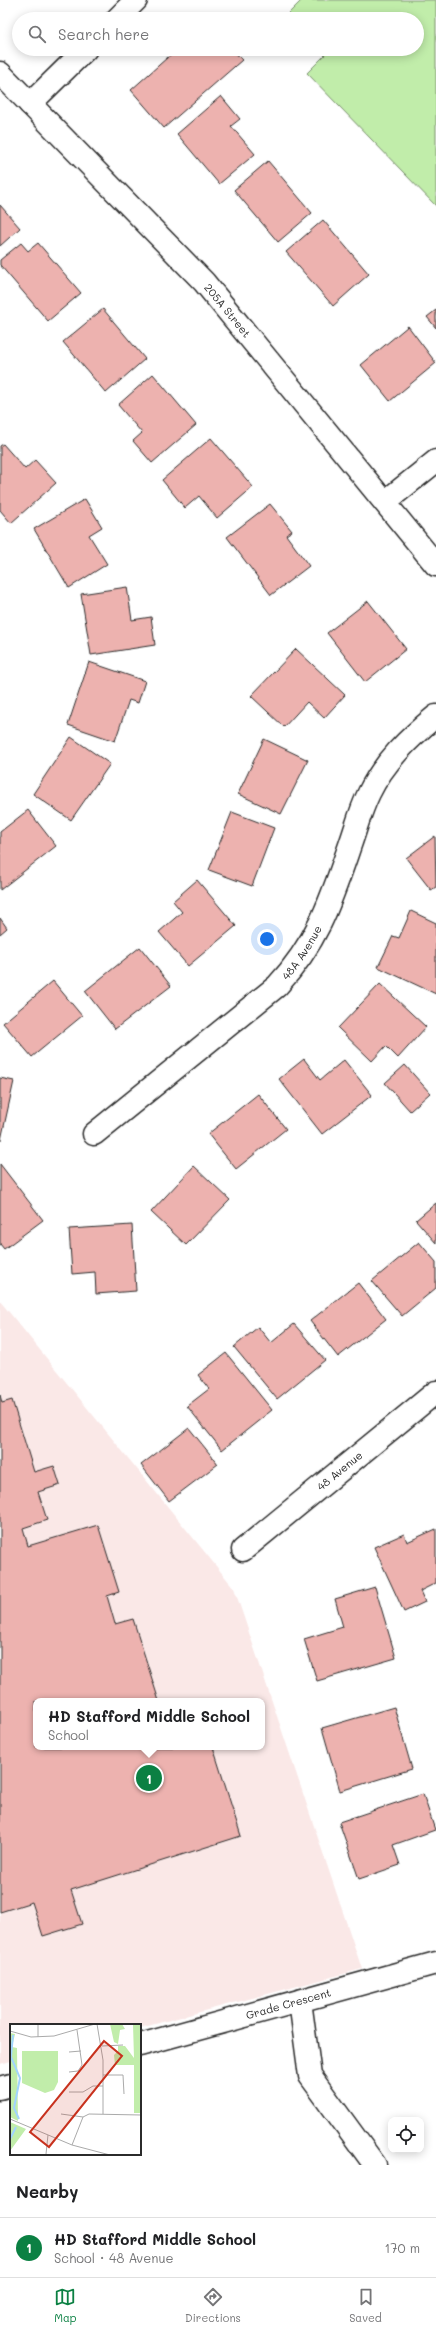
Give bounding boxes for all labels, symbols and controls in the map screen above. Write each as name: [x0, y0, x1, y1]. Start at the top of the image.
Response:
search box: [12, 12, 424, 56]
icon: search: [26, 23, 48, 45]
text: Search here: [58, 24, 149, 44]
street label: 205A Street: [201, 280, 254, 340]
street label: 48A Avenue: [278, 923, 325, 983]
your location: [257, 929, 277, 949]
street label: 48 Avenue: [313, 1447, 365, 1494]
popup: [33, 1698, 265, 1750]
text: HD Stafford Middle School: [48, 1706, 250, 1726]
text: School: [48, 1726, 89, 1743]
pin: 1: [136, 1763, 162, 1793]
street label: Grade Crescent: [244, 1984, 333, 2022]
inset map: [10, 2024, 141, 2155]
map controls: [388, 2117, 424, 2153]
button: locate: [388, 2117, 424, 2153]
text: Nearby: [16, 2180, 78, 2202]
text: HD Stafford Middle School: [54, 2229, 256, 2249]
text: 1: [26, 2239, 32, 2256]
text: 170 m: [384, 2239, 420, 2256]
text: School · 48 Avenue: [54, 2249, 174, 2266]
tab: Map: [54, 2286, 77, 2325]
tab: Directions: [185, 2286, 241, 2325]
tab: Saved: [349, 2286, 382, 2325]

